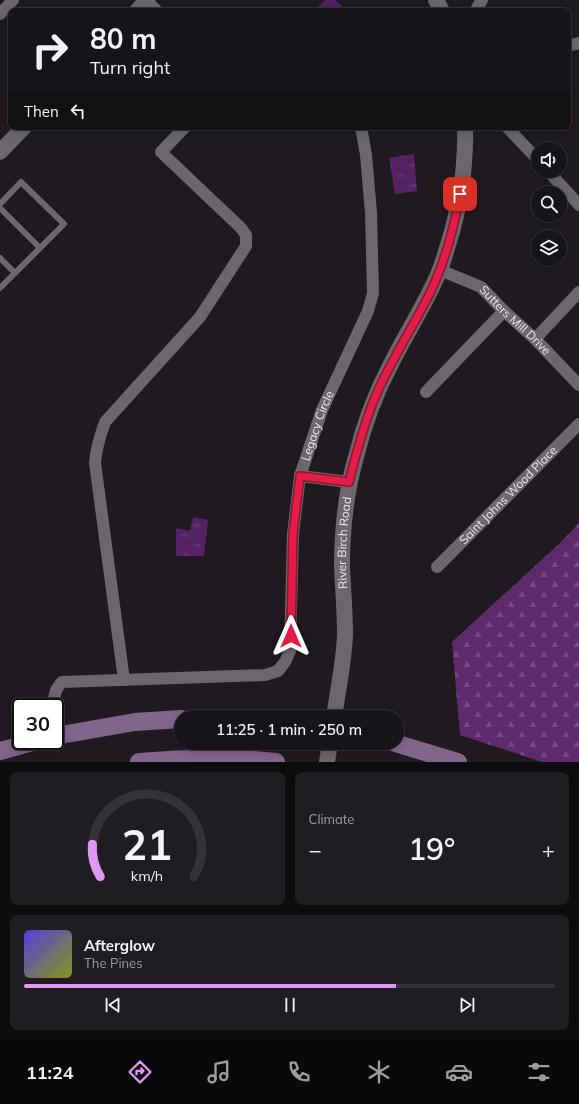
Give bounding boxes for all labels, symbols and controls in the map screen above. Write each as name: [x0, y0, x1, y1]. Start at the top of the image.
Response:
text: 80 m: [90, 21, 156, 56]
icon: right: [24, 24, 76, 76]
text: Turn right: [90, 56, 170, 79]
icon: left: [67, 100, 89, 122]
text: Then: [24, 102, 59, 121]
map controls: [531, 142, 567, 266]
button: sound: [531, 142, 567, 178]
pin: [443, 177, 477, 211]
icon: arrive: [449, 183, 471, 205]
button: search: [531, 186, 567, 222]
button: layers: [531, 230, 567, 266]
street label: Sutters Mill Drive: [477, 282, 554, 358]
street label: Legacy Circle: [298, 388, 337, 463]
street label: Saint Johns Wood Place: [456, 443, 560, 547]
street label: River Birch Road: [334, 496, 354, 589]
position arrow: [270, 615, 312, 657]
speed limit sign: 30: [12, 698, 64, 750]
text: 11:25 · 1 min · 250 m: [216, 720, 362, 739]
text: Climate: [309, 811, 354, 827]
text: 21: [122, 817, 172, 869]
text: 19°: [408, 830, 455, 868]
text: −: [309, 836, 322, 864]
text: +: [542, 836, 555, 864]
text: km/h: [131, 866, 163, 884]
text: Afterglow: [84, 936, 155, 955]
text: The Pines: [84, 955, 143, 971]
icon: previous: [102, 994, 124, 1016]
icon: pause: [279, 994, 301, 1016]
icon: next: [456, 994, 478, 1016]
icon: directions: [126, 1058, 154, 1086]
icon: music: [205, 1058, 233, 1086]
icon: phone: [285, 1058, 313, 1086]
icon: climate: [365, 1058, 393, 1086]
icon: car: [445, 1058, 473, 1086]
icon: filters: [525, 1058, 553, 1086]
text: 11:24: [26, 1061, 74, 1084]

